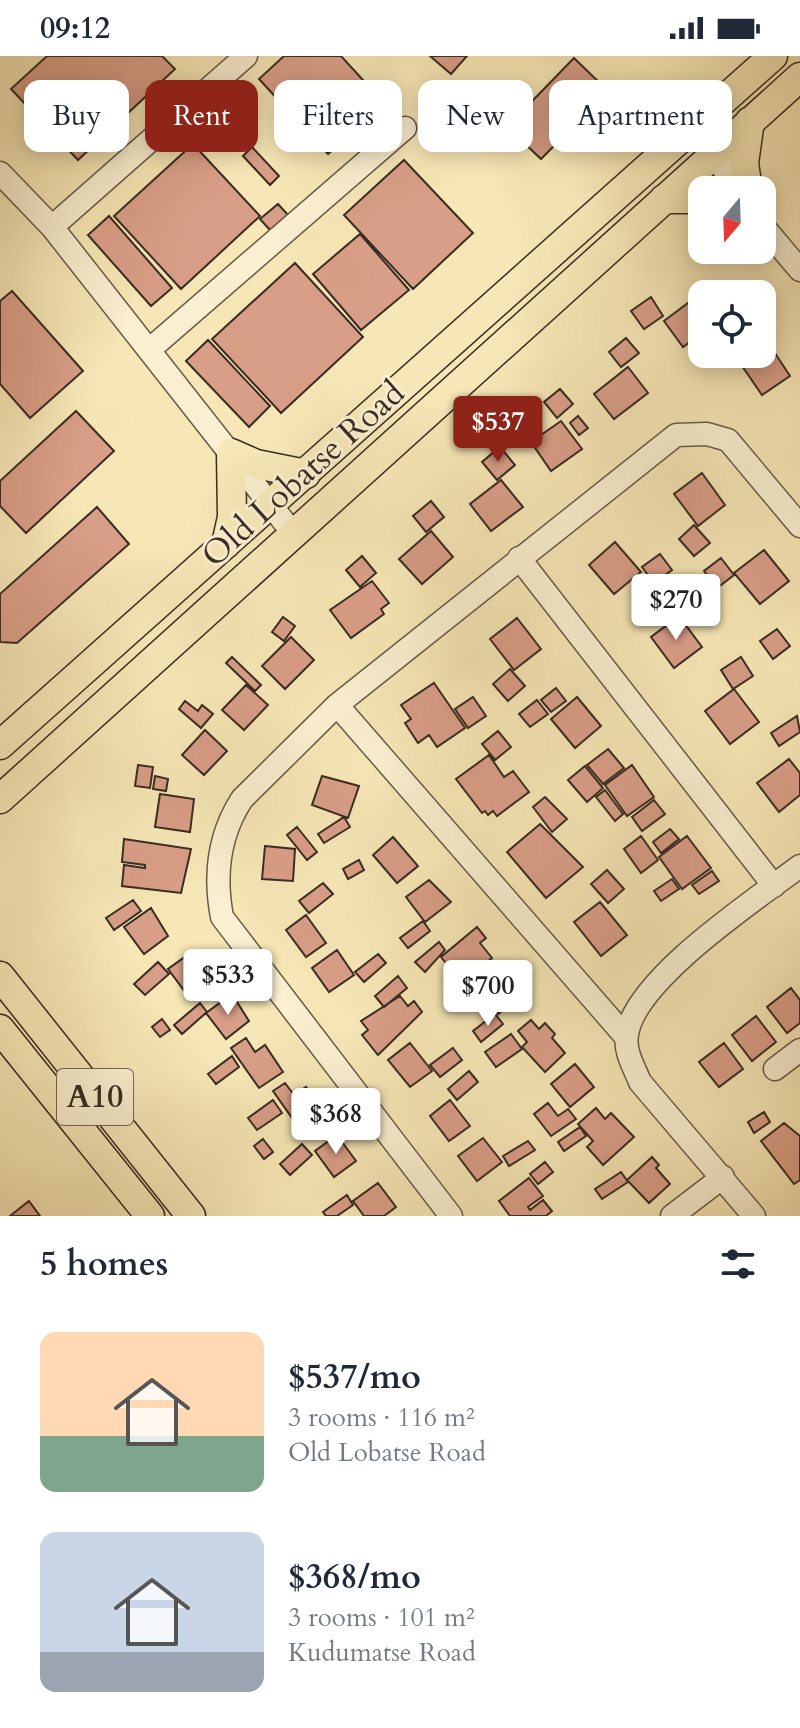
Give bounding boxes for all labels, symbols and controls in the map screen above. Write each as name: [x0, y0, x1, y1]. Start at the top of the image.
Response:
text: 09:12: [40, 8, 110, 49]
chip: Buy: [24, 80, 129, 152]
chip: Rent: [145, 80, 258, 152]
chip: Filters: [274, 80, 402, 152]
chip: New: [418, 80, 533, 152]
chip: Apartment: [549, 80, 732, 152]
north arrow: [688, 176, 776, 264]
map controls: [688, 176, 776, 368]
button: locate: [688, 280, 776, 368]
street label: Old Lobatse Road: [192, 370, 414, 578]
pin: $537: [451, 396, 545, 464]
text: $537: [471, 404, 525, 439]
pin: $270: [629, 574, 723, 642]
text: $270: [649, 582, 703, 617]
pin: $533: [181, 949, 275, 1017]
text: $533: [201, 957, 255, 992]
pin: $700: [441, 960, 535, 1028]
text: $700: [461, 968, 515, 1003]
road number: A10: [57, 1069, 133, 1125]
pin: $368: [289, 1088, 383, 1156]
text: $368: [309, 1096, 363, 1131]
text: 5 homes: [40, 1241, 168, 1287]
icon: filters: [716, 1242, 760, 1286]
text: $537/mo: [288, 1354, 421, 1400]
icon: home: [104, 1364, 200, 1460]
text: 3 rooms · 116 m²: [288, 1400, 475, 1435]
text: Old Lobatse Road: [288, 1435, 486, 1470]
text: $368/mo: [288, 1554, 421, 1600]
icon: home: [104, 1564, 200, 1660]
text: 3 rooms · 101 m²: [288, 1600, 475, 1635]
text: Kudumatse Road: [288, 1635, 476, 1670]

